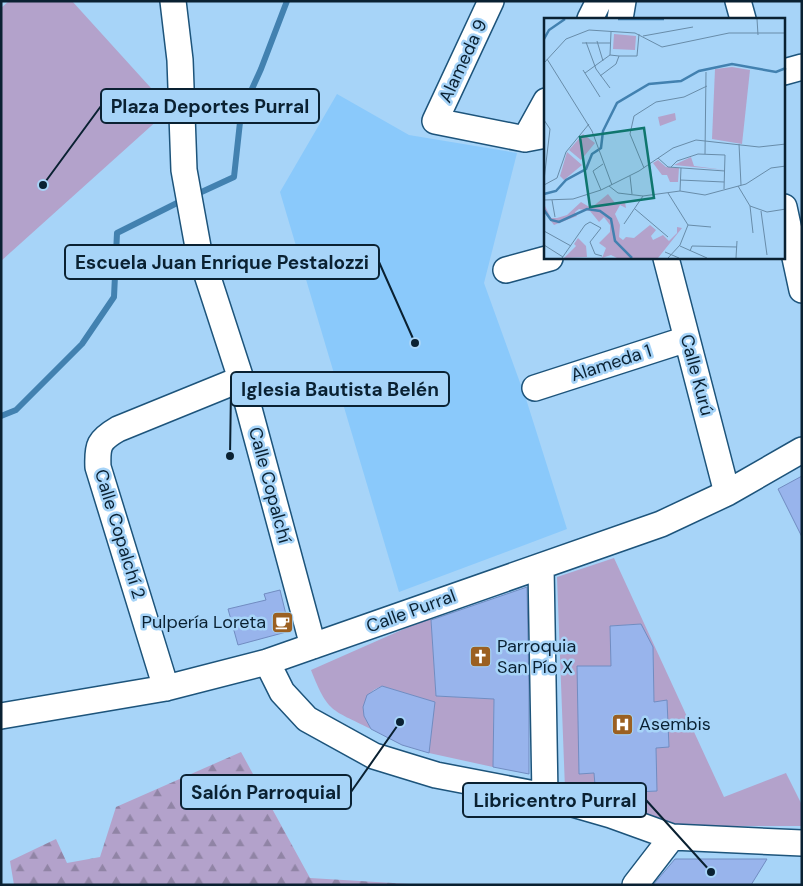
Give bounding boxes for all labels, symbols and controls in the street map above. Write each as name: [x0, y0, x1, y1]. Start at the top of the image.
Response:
street label: Alameda 9: [433, 16, 493, 106]
inset map: [544, 18, 786, 259]
callout: Plaza Deportes Purral: [101, 89, 319, 123]
text: Plaza Deportes Purral: [111, 94, 309, 119]
callout: Escuela Juan Enrique Pestalozzi: [65, 245, 379, 279]
text: Escuela Juan Enrique Pestalozzi: [75, 250, 369, 275]
street label: Calle Kurú: [675, 332, 719, 418]
street label: Alameda 1: [568, 339, 654, 387]
callout: Iglesia Bautista Belén: [231, 372, 449, 406]
text: Iglesia Bautista Belén: [241, 377, 439, 402]
street label: Calle Copalchí: [243, 424, 297, 546]
street label: Calle Copalchí 2: [89, 466, 151, 602]
street label: Calle Purral: [363, 584, 459, 638]
place label: Pulpería Loreta: [142, 610, 266, 634]
cafe icon: Pulpería Loreta: [270, 610, 294, 634]
place label: Parroquia San Pío X: [497, 634, 576, 679]
church icon: Parroquia San Pío X: [469, 644, 493, 668]
hospital icon: Asembis: [611, 712, 635, 736]
place label: Asembis: [639, 712, 711, 736]
callout: Salón Parroquial: [181, 775, 351, 809]
text: Salón Parroquial: [191, 780, 341, 805]
callout: Libricentro Purral: [463, 783, 646, 817]
text: Libricentro Purral: [474, 788, 636, 813]

